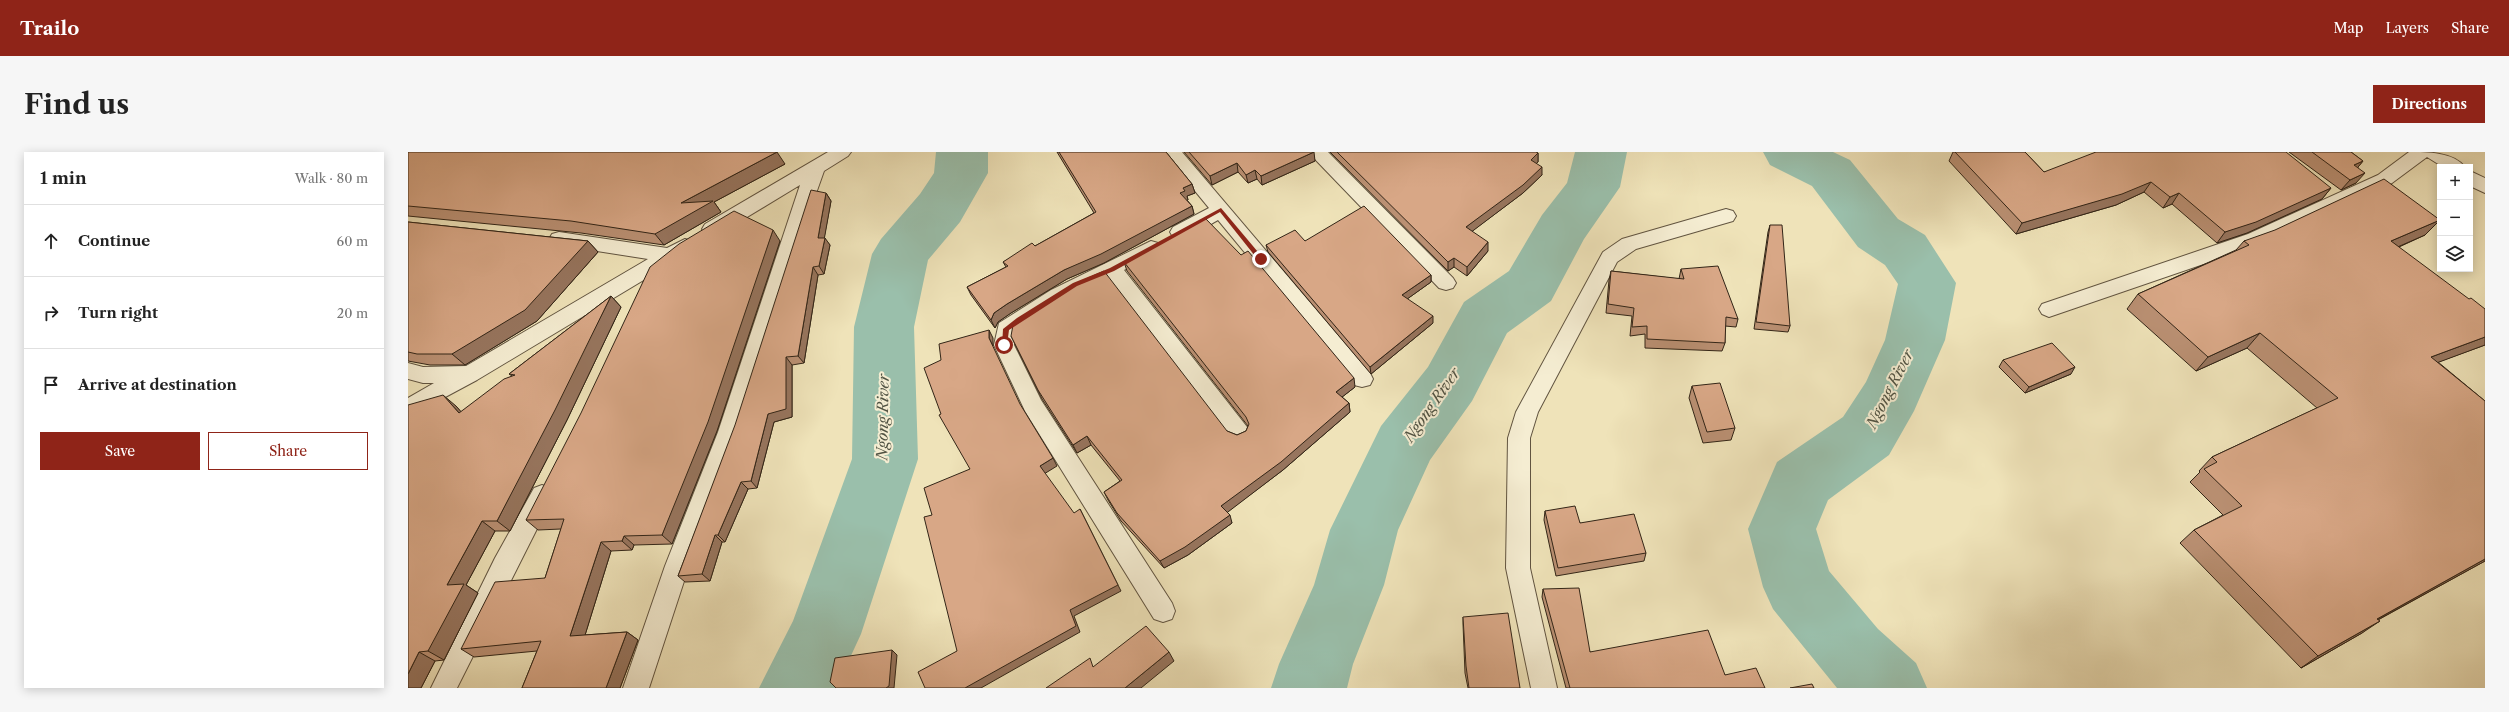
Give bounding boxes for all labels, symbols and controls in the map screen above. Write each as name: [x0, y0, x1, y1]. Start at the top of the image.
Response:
text: Trailo: [20, 17, 79, 40]
text: Map: [2333, 19, 2363, 37]
text: Layers: [2385, 19, 2429, 37]
text: Share: [2451, 19, 2489, 37]
button: Directions: [2373, 85, 2485, 123]
text: Find us: [24, 87, 129, 121]
map controls: [2437, 164, 2473, 272]
button: +: [2437, 164, 2473, 200]
text: 1 min: [40, 168, 87, 188]
text: Walk · 80 m: [295, 170, 368, 186]
button: −: [2437, 200, 2473, 236]
icon: ahead: [40, 230, 62, 252]
text: Continue: [78, 231, 150, 250]
text: 60 m: [337, 233, 368, 249]
button: layers: [2437, 236, 2473, 272]
route end: [1252, 250, 1270, 268]
icon: right: [40, 302, 62, 324]
text: Turn right: [78, 303, 158, 322]
text: 20 m: [337, 305, 368, 321]
route start: [995, 336, 1013, 354]
water label: Ngong River: [1861, 345, 1918, 432]
water label: Ngong River: [1399, 363, 1465, 446]
water label: Ngong River: [872, 373, 893, 461]
icon: arrive: [40, 374, 62, 396]
text: Arrive at destination: [78, 375, 237, 394]
button: Save: [40, 432, 200, 470]
button: Share: [208, 432, 368, 470]

